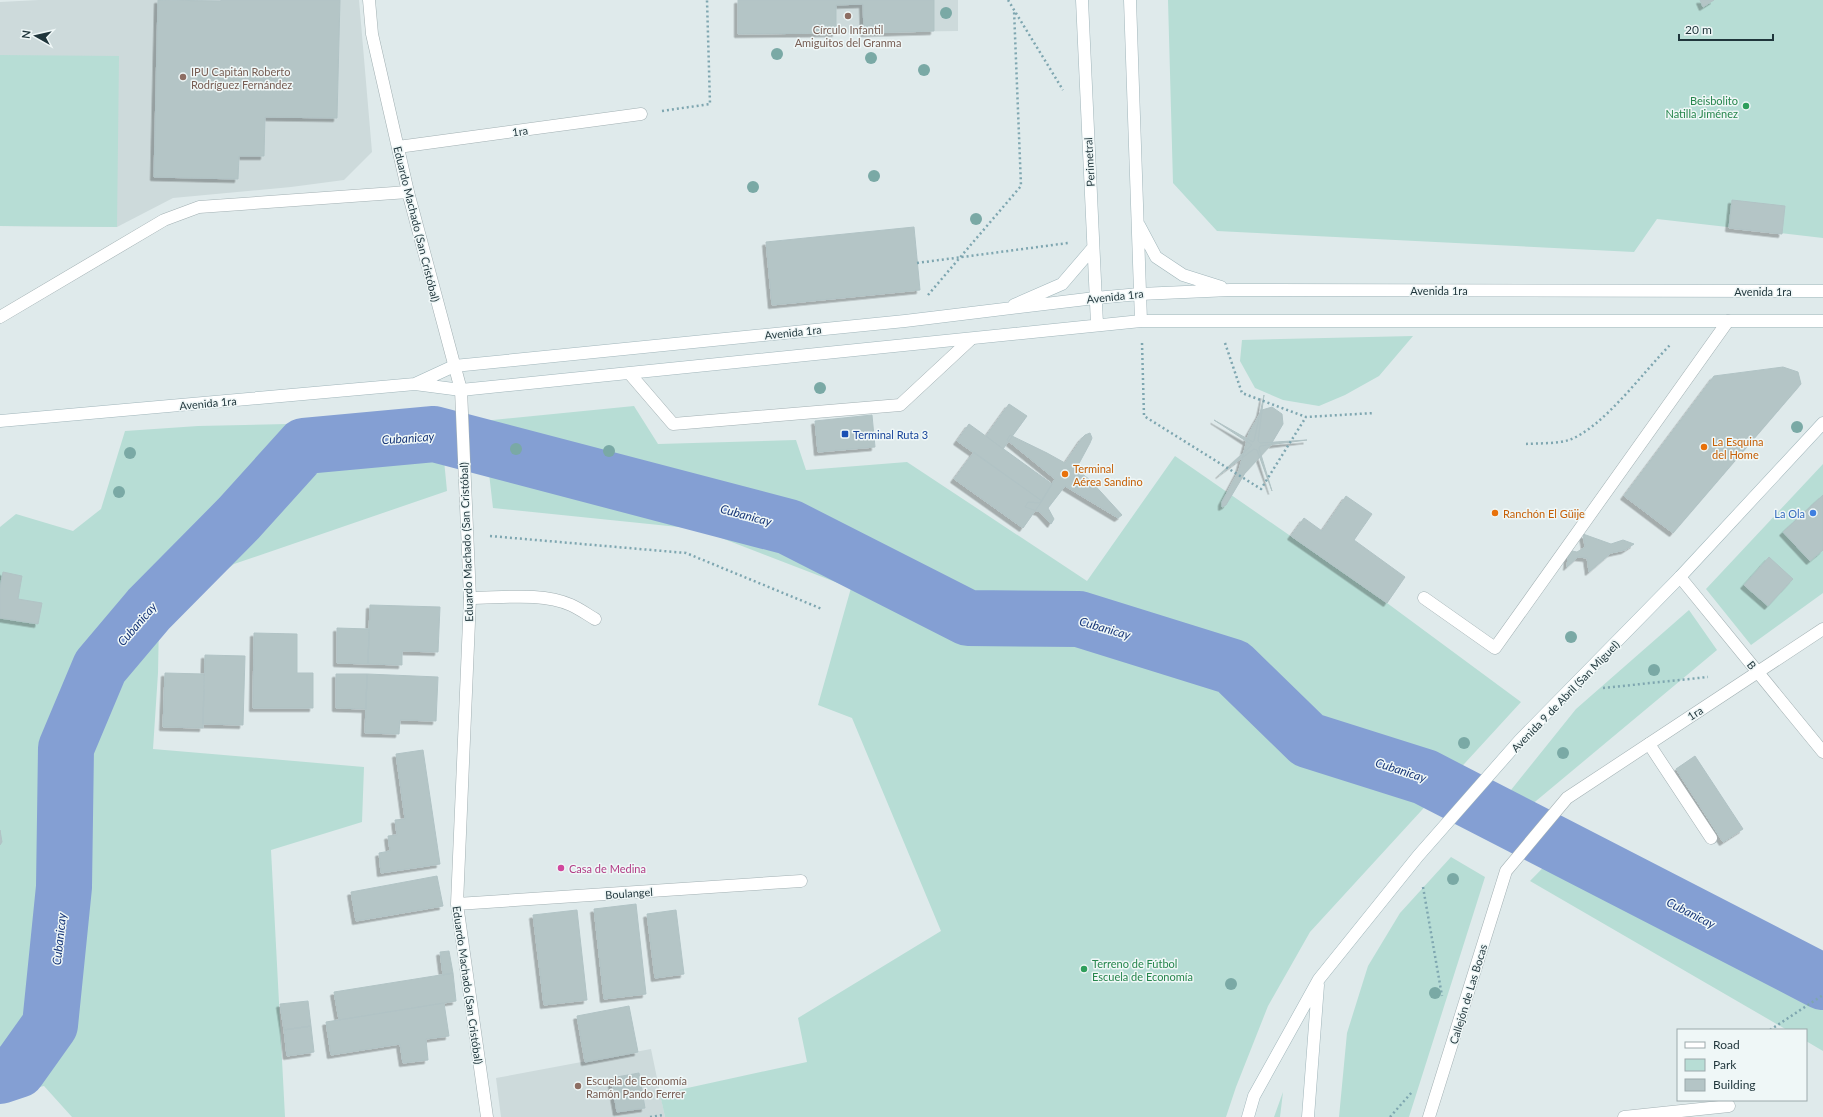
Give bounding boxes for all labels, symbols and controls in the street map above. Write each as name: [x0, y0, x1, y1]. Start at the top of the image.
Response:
marker: Círculo Infantil Amiguitos del Granma: [843, 11, 853, 21]
north arrow: [16, 16, 56, 56]
scale bar: [1679, 16, 1773, 42]
text: 20 m: [1685, 22, 1712, 37]
place label: Círculo Infantil Amiguitos del Granma: [795, 23, 901, 49]
text: N: [19, 29, 33, 40]
place label: IPU Capitán Roberto Rodríguez Fernández: [191, 65, 292, 91]
marker: IPU Capitán Roberto Rodríguez Fernández: [178, 72, 188, 82]
place label: Beisbolito Natilla Jiménez: [1665, 94, 1738, 120]
marker: Beisbolito Natilla Jiménez: [1741, 101, 1751, 111]
street label: 1ra: [511, 123, 529, 139]
street label: Perimetral: [1081, 137, 1097, 187]
street label: Eduardo Machado (San Cristóbal): [391, 145, 443, 303]
street label: Avenida 1ra: [1410, 284, 1468, 297]
street label: Avenida 1ra: [1734, 285, 1792, 298]
street label: Avenida 1ra: [1086, 287, 1144, 305]
street label: Avenida 1ra: [764, 323, 822, 341]
street label: Avenida 1ra: [179, 394, 237, 412]
place label: Terminal Ruta 3: [853, 428, 928, 441]
water label: Cubanicay: [381, 429, 435, 447]
marker: Terminal Ruta 3: [840, 429, 850, 439]
place label: La Esquina del Home: [1712, 435, 1764, 461]
marker: La Esquina del Home: [1699, 442, 1709, 452]
street label: Eduardo Machado (San Cristóbal): [457, 462, 475, 622]
place label: Terminal Aérea Sandino: [1073, 462, 1143, 488]
marker: Terminal Aérea Sandino: [1060, 469, 1070, 479]
water label: Cubanicay: [719, 501, 774, 529]
place label: Ranchón El Güije: [1503, 507, 1585, 520]
place label: La Ola: [1774, 507, 1805, 520]
marker: Ranchón El Güije: [1490, 508, 1500, 518]
marker: La Ola: [1808, 508, 1818, 518]
water label: Cubanicay: [114, 599, 160, 649]
water label: Cubanicay: [1078, 614, 1133, 643]
street label: Avenida 9 de Abril (San Miguel): [1508, 637, 1622, 754]
street label: B: [1745, 658, 1759, 672]
street label: 1ra: [1685, 703, 1705, 723]
water label: Cubanicay: [1374, 755, 1429, 785]
place label: Casa de Medina: [569, 862, 646, 875]
marker: Casa de Medina: [556, 863, 566, 873]
street label: Boulangel: [605, 885, 653, 901]
water label: Cubanicay: [1664, 894, 1718, 932]
street label: Eduardo Machado (San Cristóbal): [450, 905, 486, 1065]
water label: Cubanicay: [49, 912, 69, 966]
street label: Callejón de Las Bocas: [1447, 942, 1489, 1046]
place label: Terreno de Fútbol Escuela de Economía: [1092, 957, 1193, 983]
marker: Terreno de Fútbol Escuela de Economía: [1079, 964, 1089, 974]
legend: [1677, 1029, 1807, 1101]
text: Road: [1713, 1037, 1740, 1052]
text: Park: [1713, 1057, 1737, 1072]
place label: Escuela de Economía Ramón Pando Ferrer: [586, 1074, 687, 1100]
text: Building: [1713, 1077, 1756, 1092]
marker: Escuela de Economía Ramón Pando Ferrer: [573, 1081, 583, 1091]

